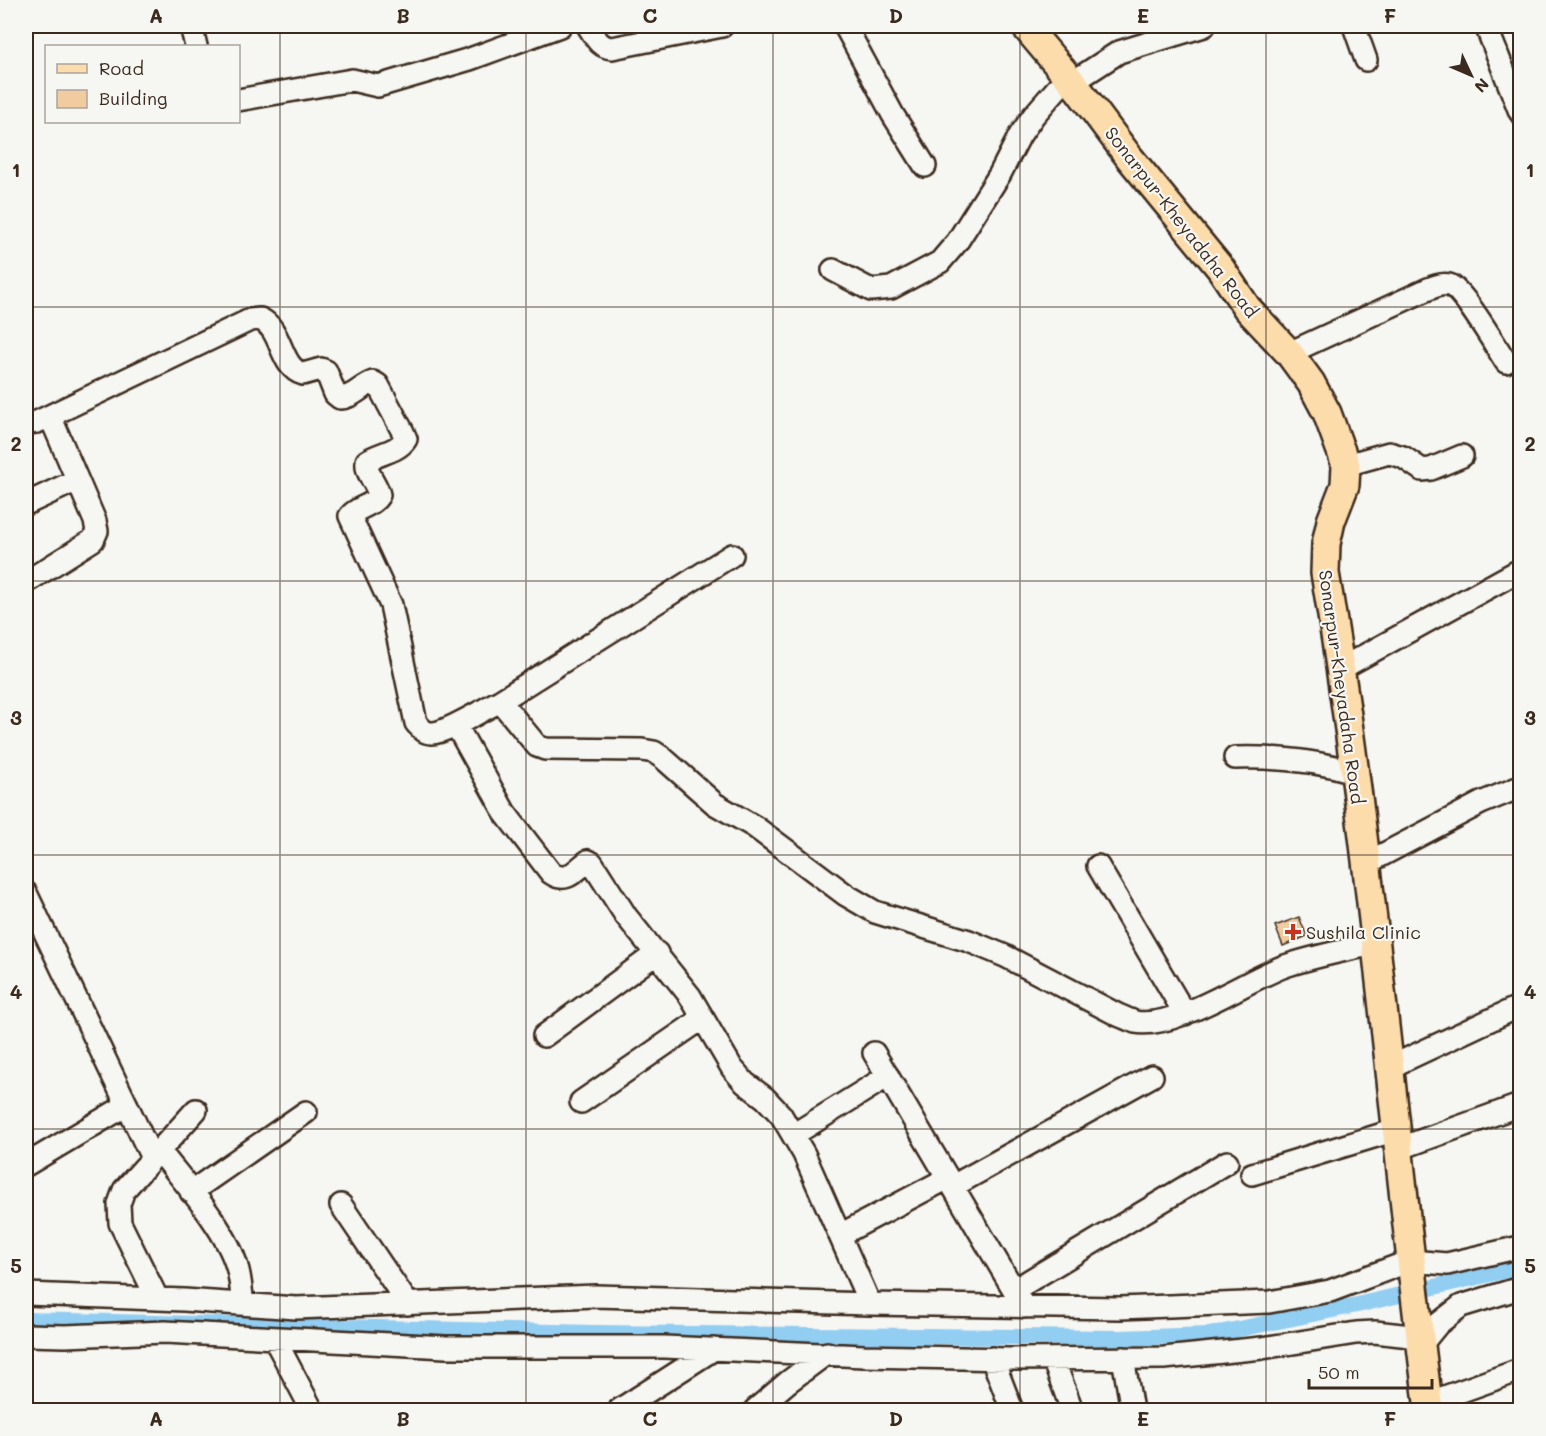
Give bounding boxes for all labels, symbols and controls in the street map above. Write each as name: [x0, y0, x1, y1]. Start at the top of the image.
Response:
text: A: [149, 2, 163, 28]
text: B: [396, 2, 410, 28]
text: C: [643, 2, 658, 28]
text: D: [889, 2, 903, 28]
text: E: [1137, 2, 1149, 28]
text: F: [1384, 2, 1397, 28]
legend: [45, 45, 240, 123]
north arrow: [1441, 45, 1501, 105]
text: Road: [99, 56, 144, 80]
text: N: [1470, 74, 1494, 97]
text: Building: [99, 86, 167, 110]
street label: Sonarpur-Kheyadaha Road: [1100, 122, 1264, 322]
text: 1: [12, 156, 20, 182]
text: 1: [1526, 156, 1534, 182]
text: 2: [10, 430, 22, 456]
text: 2: [1524, 430, 1536, 456]
street label: Sonarpur-Kheyadaha Road: [1314, 568, 1370, 806]
text: 3: [10, 704, 22, 730]
text: 3: [1524, 704, 1536, 730]
place label: Sushila Clinic: [1306, 920, 1421, 944]
marker: Sushila Clinic: [1284, 923, 1302, 941]
text: 4: [10, 978, 23, 1004]
text: 4: [1524, 978, 1537, 1004]
text: 5: [10, 1252, 22, 1278]
text: 5: [1524, 1252, 1536, 1278]
scale bar: [1309, 1352, 1432, 1390]
text: 50 m: [1318, 1360, 1360, 1384]
text: A: [149, 1405, 163, 1431]
text: B: [396, 1405, 410, 1431]
text: C: [643, 1405, 658, 1431]
text: D: [889, 1405, 903, 1431]
text: E: [1137, 1405, 1149, 1431]
text: F: [1384, 1405, 1397, 1431]

